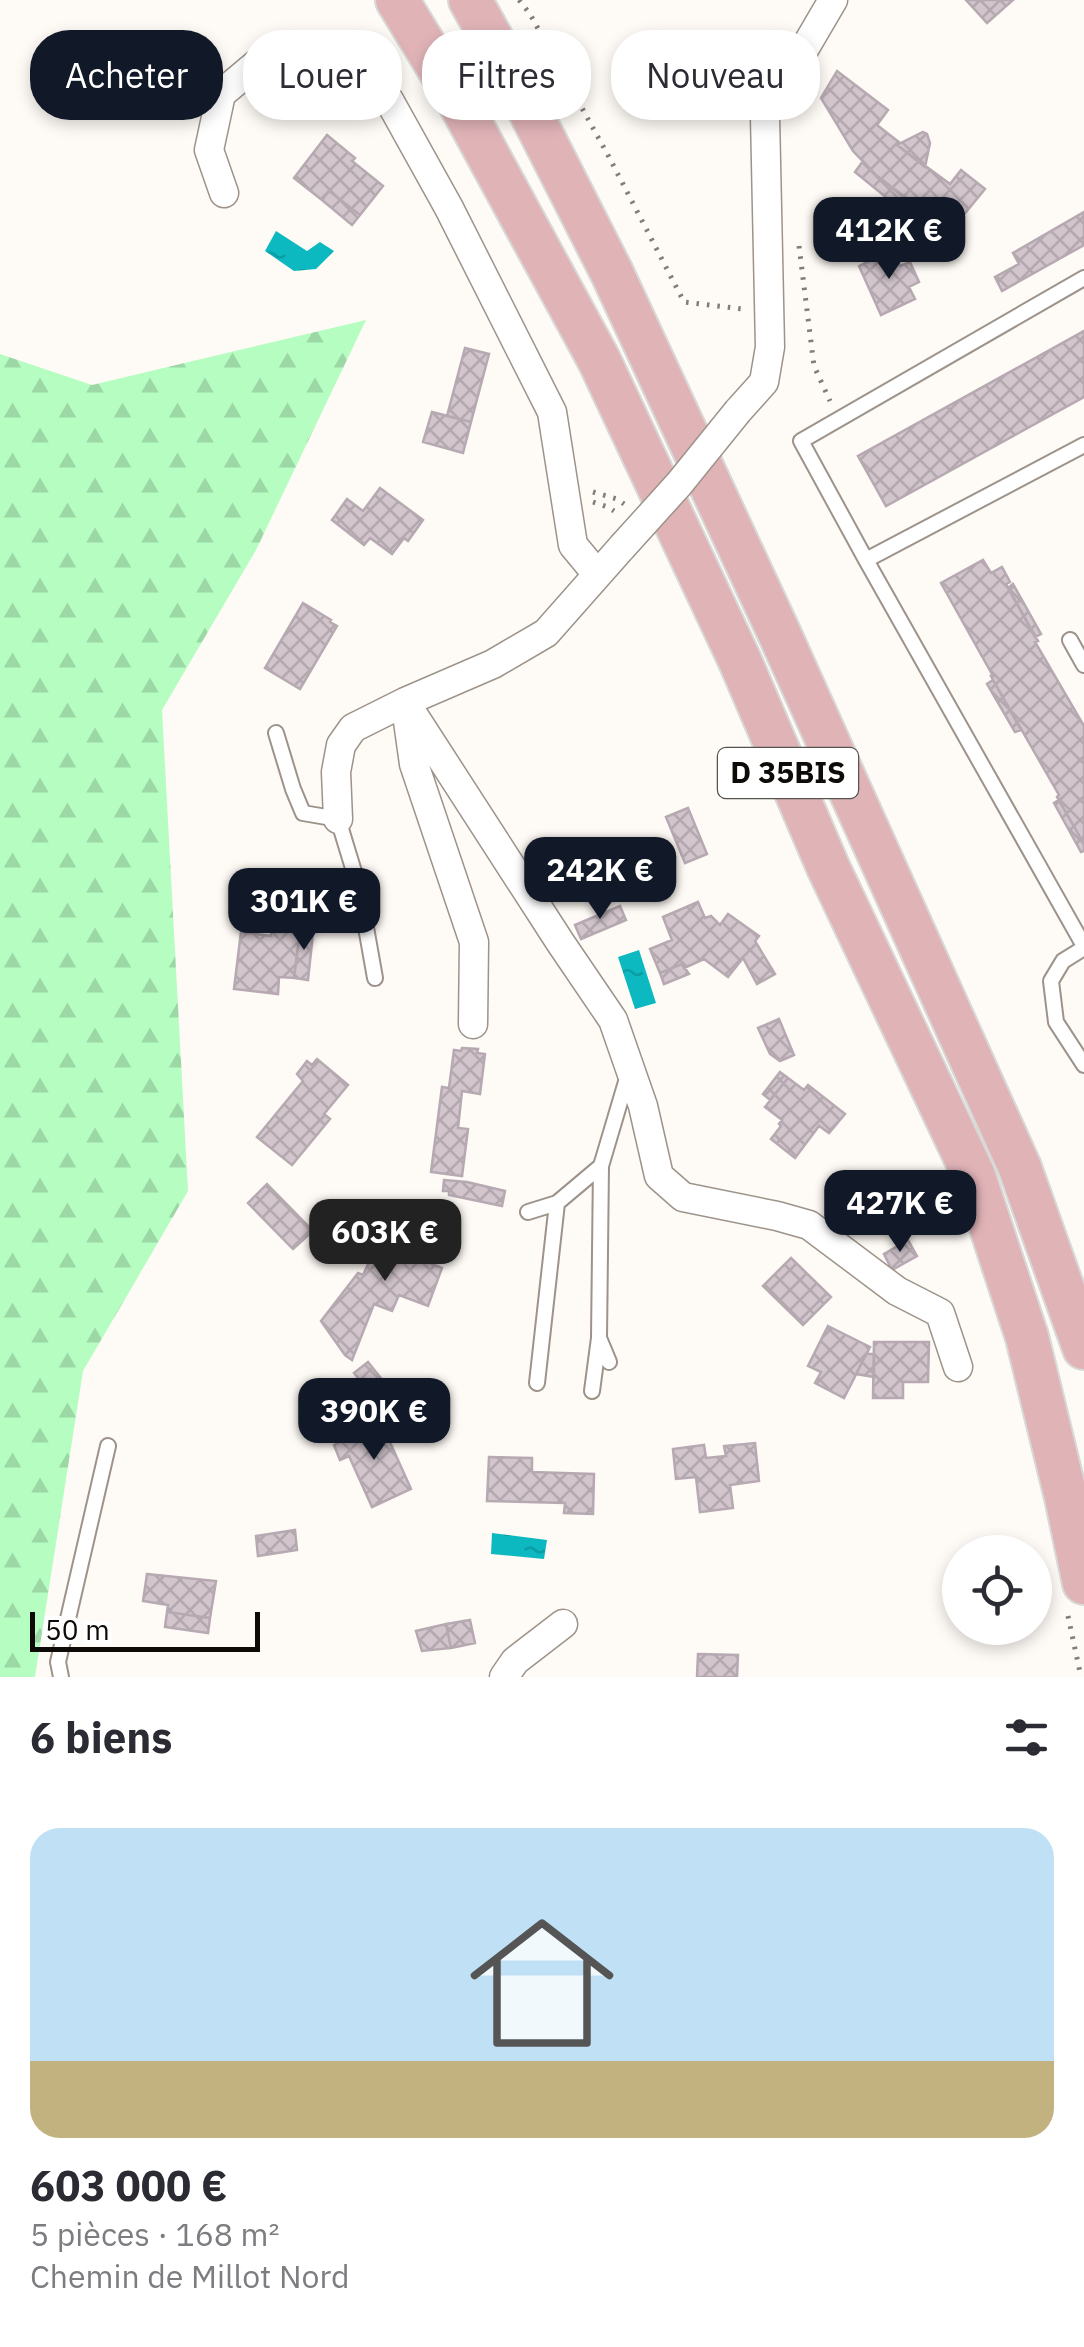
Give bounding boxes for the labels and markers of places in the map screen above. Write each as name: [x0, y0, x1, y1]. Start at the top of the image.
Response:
pin: 412K €: [808, 197, 970, 282]
pin: 242K €: [519, 837, 681, 922]
pin: 301K €: [223, 868, 385, 953]
pin: 427K €: [819, 1170, 981, 1255]
pin: 603K €: [304, 1199, 466, 1284]
pin: 390K €: [293, 1378, 455, 1463]

